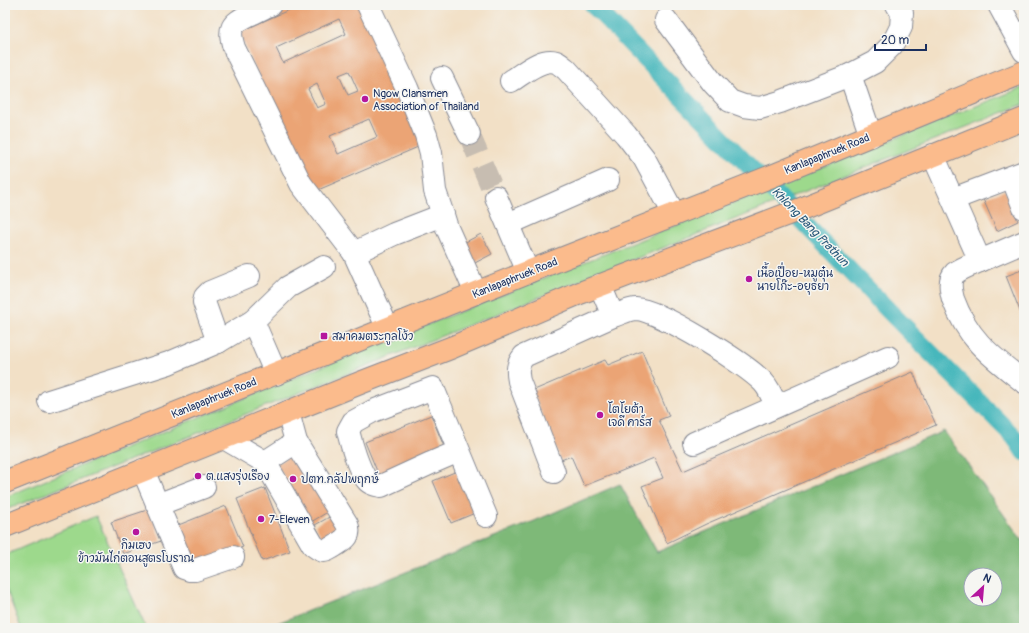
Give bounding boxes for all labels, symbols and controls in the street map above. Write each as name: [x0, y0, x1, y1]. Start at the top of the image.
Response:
scale bar: [875, 26, 926, 52]
text: 20 m: [881, 33, 910, 48]
place label: Ngow Clansmen Association of Thailand: [373, 87, 479, 113]
marker: Ngow Clansmen Association of Thailand: [360, 94, 370, 104]
street label: Kanlapaphruek Road: [783, 131, 871, 177]
water label: Khlong Bang Prathun: [768, 184, 852, 271]
street label: Kanlapaphruek Road: [471, 255, 559, 301]
place label: เนื้อเปื่อย-หมูตุ๋น นายโก๊ะ-อยุธยา: [757, 262, 834, 295]
marker: เนื้อเปื่อย-หมูตุ๋น นายโก๊ะ-อยุธยา: [744, 274, 754, 284]
place label: สมาคมตระกูลโง้ว: [332, 328, 414, 345]
marker: สมาคมตระกูลโง้ว: [319, 331, 329, 341]
street label: Kanlapaphruek Road: [170, 375, 258, 421]
place label: โตโยต้า เจดี คาร์ส: [608, 401, 653, 429]
marker: โตโยต้า เจดี คาร์ส: [595, 410, 605, 420]
place label: ต.แสงรุ่งเรือง: [206, 468, 270, 485]
marker: ต.แสงรุ่งเรือง: [193, 471, 203, 481]
place label: ปตท.กลัปพฤกษ์: [301, 471, 379, 487]
marker: ปตท.กลัปพฤกษ์: [288, 474, 298, 484]
place label: 7-Eleven: [269, 513, 310, 526]
marker: 7-Eleven: [256, 514, 266, 524]
marker: กิมเฮง ข้าวมันไก่ตอนสูตรโบราณ: [131, 527, 141, 537]
place label: กิมเฮง ข้าวมันไก่ตอนสูตรโบราณ: [78, 538, 195, 567]
north arrow: [963, 567, 1003, 607]
text: N: [981, 571, 994, 586]

